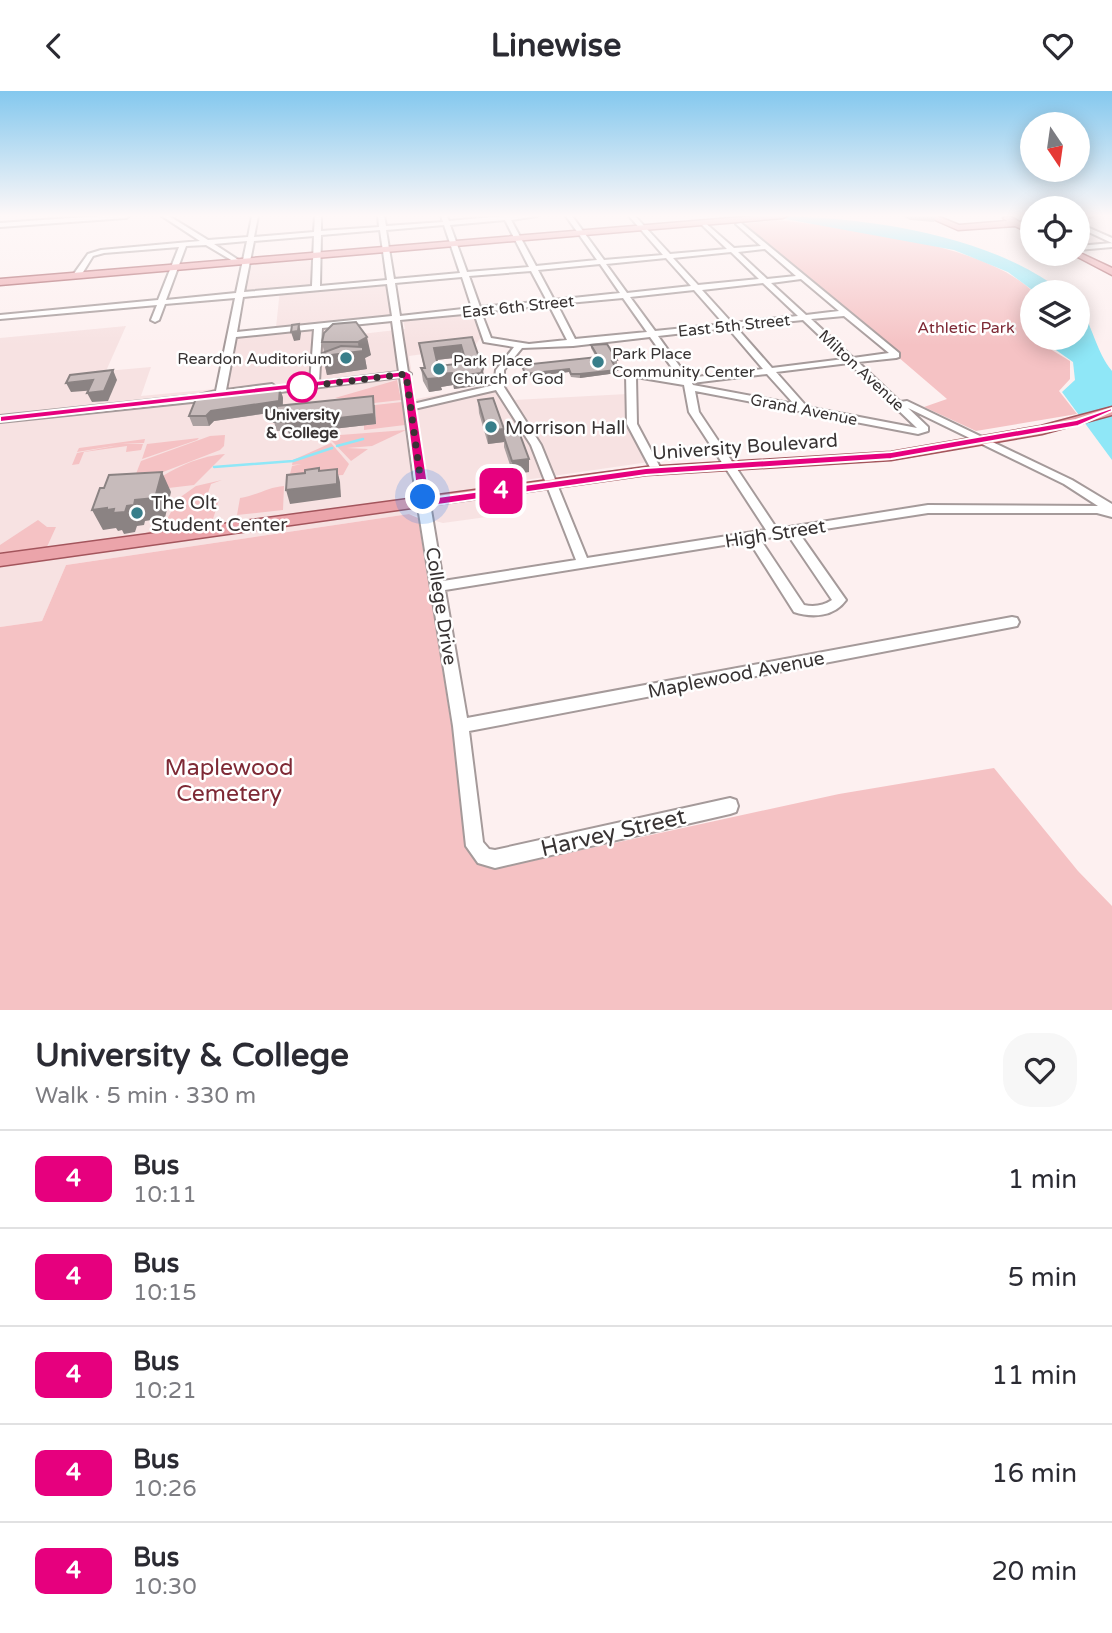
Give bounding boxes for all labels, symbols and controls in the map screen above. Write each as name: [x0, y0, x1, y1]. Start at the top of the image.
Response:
icon: back: [35, 27, 73, 65]
text: Linewise: [491, 27, 621, 65]
icon: heart: [1039, 27, 1077, 65]
north arrow: [1020, 112, 1090, 182]
map controls: [1020, 112, 1090, 350]
button: locate: [1020, 196, 1090, 266]
button: layers: [1020, 280, 1090, 350]
street label: East 6th Street: [461, 291, 575, 323]
street label: East 5th Street: [677, 310, 791, 342]
park label: Athletic Park: [917, 318, 1015, 338]
street label: Milton Avenue: [814, 326, 908, 416]
place label: Park Place Community Center: [612, 344, 756, 382]
place label: Reardon Auditorium: [177, 349, 332, 369]
marker: Reardon Auditorium: [338, 350, 354, 366]
place label: Park Place Church of God: [453, 351, 564, 389]
marker: Park Place Community Center: [590, 354, 606, 370]
marker: Park Place Church of God: [431, 361, 447, 377]
marker: University & College: [287, 372, 317, 402]
street label: Grand Avenue: [749, 390, 859, 430]
place label: University & College: [264, 405, 340, 443]
place label: Morrison Hall: [505, 417, 626, 439]
marker: Morrison Hall: [483, 419, 499, 435]
street label: University Boulevard: [652, 430, 838, 464]
line badge: 4: [478, 468, 524, 514]
text: 4: [493, 476, 509, 505]
your location: [405, 479, 440, 514]
place label: The Olt Student Center: [151, 492, 288, 536]
marker: The Olt Student Center: [129, 505, 145, 521]
street label: High Street: [723, 515, 827, 553]
street label: College Drive: [421, 546, 461, 667]
street label: Maplewood Avenue: [646, 647, 826, 703]
park label: Maplewood Cemetery: [165, 754, 293, 808]
street label: Harvey Street: [538, 803, 689, 863]
button: heart: [1003, 1033, 1077, 1107]
text: University & College: [35, 1036, 349, 1075]
text: Walk · 5 min · 330 m: [35, 1082, 256, 1110]
text: Bus: [133, 1150, 179, 1181]
text: 4: [66, 1164, 81, 1193]
text: 1 min: [1008, 1164, 1077, 1195]
text: 10:11: [133, 1181, 197, 1209]
text: Bus: [133, 1248, 179, 1279]
text: 4: [66, 1262, 81, 1291]
text: 5 min: [1008, 1262, 1077, 1293]
text: 10:15: [133, 1279, 197, 1307]
text: Bus: [133, 1346, 179, 1377]
text: 4: [66, 1360, 81, 1389]
text: 11 min: [991, 1360, 1077, 1391]
text: 10:21: [133, 1377, 197, 1405]
text: Bus: [133, 1444, 179, 1475]
text: 4: [66, 1458, 81, 1487]
text: 16 min: [991, 1458, 1077, 1489]
text: 10:26: [133, 1475, 197, 1503]
text: Bus: [133, 1542, 179, 1573]
text: 4: [66, 1556, 81, 1585]
text: 20 min: [991, 1556, 1077, 1587]
text: 10:30: [133, 1573, 197, 1601]

